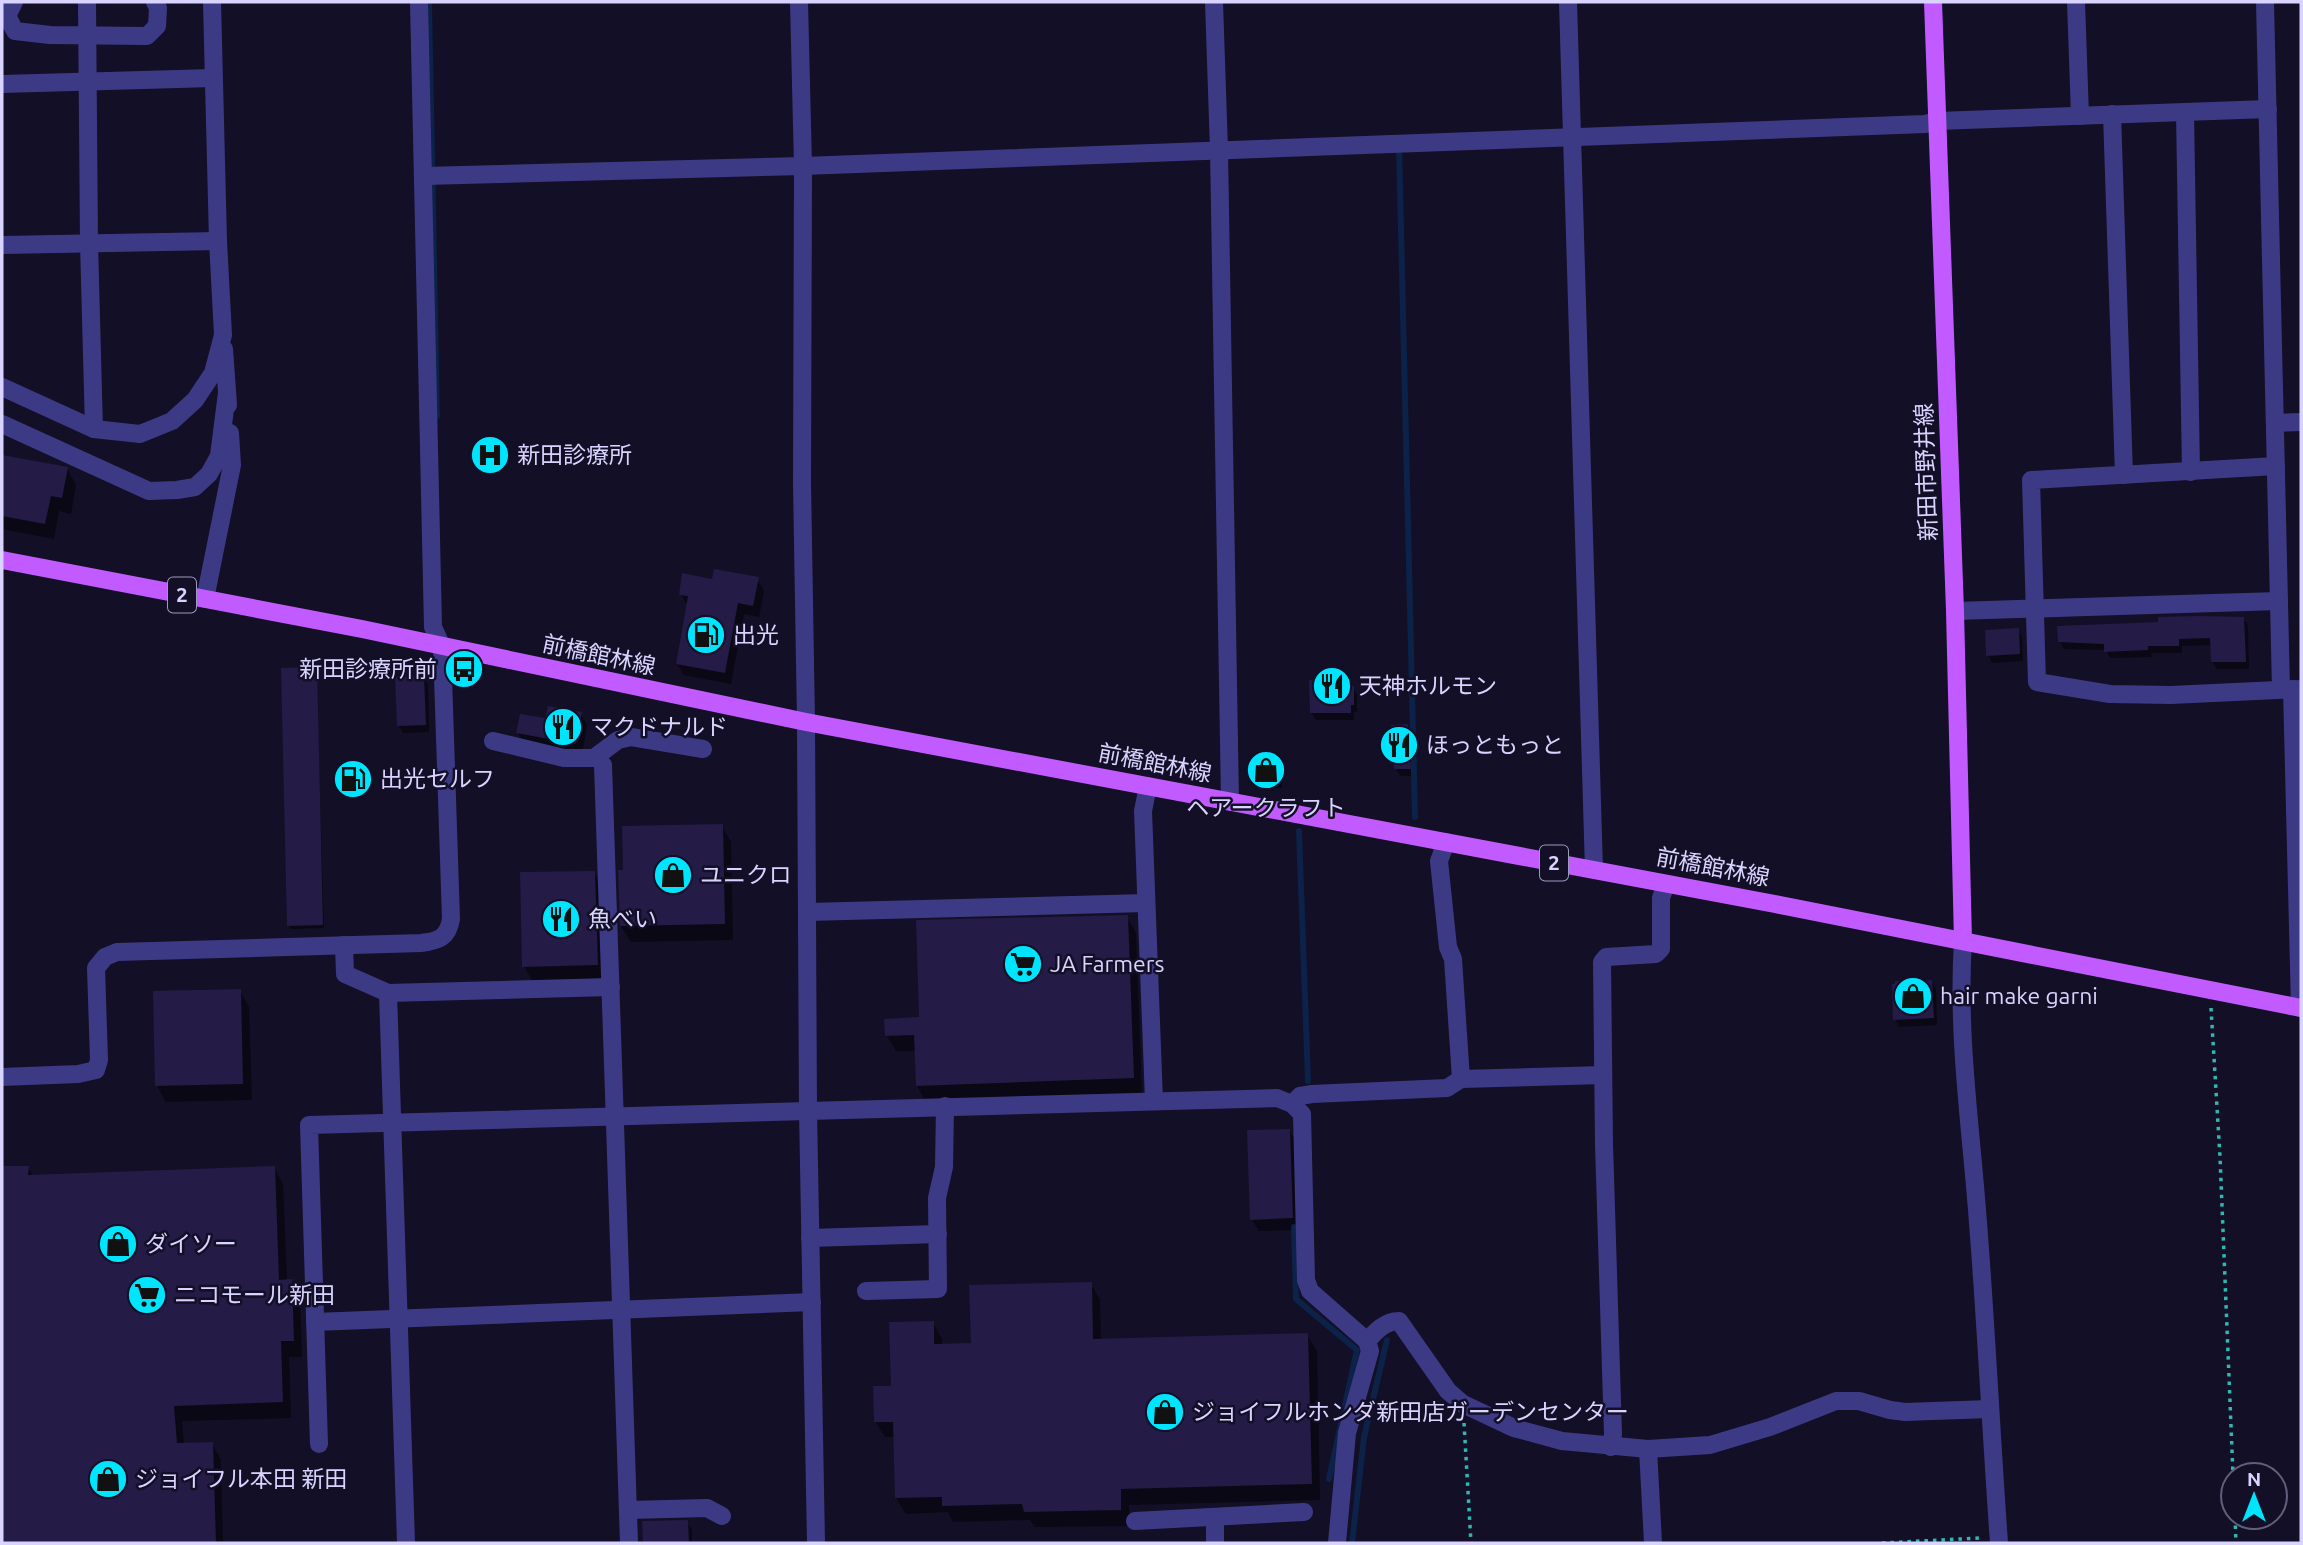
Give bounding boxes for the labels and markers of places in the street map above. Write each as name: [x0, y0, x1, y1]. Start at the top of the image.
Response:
hospital icon: 新田診療所: [469, 434, 511, 476]
place label: 新田診療所: [517, 442, 632, 467]
fuel station icon: 出光: [685, 614, 727, 656]
place label: 出光: [733, 622, 779, 647]
bus stop icon: 新田診療所前: [443, 648, 485, 690]
place label: 新田診療所前: [299, 656, 437, 681]
restaurant icon: 天神ホルモン: [1311, 665, 1353, 707]
place label: 天神ホルモン: [1359, 673, 1497, 698]
restaurant icon: マクドナルド: [542, 706, 584, 748]
place label: マクドナルド: [590, 714, 728, 739]
restaurant icon: ほっともっと: [1378, 724, 1420, 766]
place label: ほっともっと: [1426, 732, 1564, 757]
shop icon: ヘアークラフト: [1245, 749, 1287, 791]
fuel station icon: 出光セルフ: [332, 758, 374, 800]
place label: 出光セルフ: [380, 766, 495, 791]
place label: ヘアークラフト: [1186, 795, 1346, 820]
shop icon: ユニクロ: [652, 854, 694, 896]
place label: ユニクロ: [700, 862, 792, 887]
restaurant icon: 魚べい: [540, 898, 582, 940]
place label: 魚べい: [588, 906, 657, 931]
supermarket icon: JA Farmers: [1002, 943, 1044, 985]
place label: JA Farmers: [1050, 951, 1165, 976]
shop icon: hair make garni: [1892, 975, 1934, 1017]
place label: hair make garni: [1940, 983, 2098, 1008]
shop icon: ダイソー: [97, 1223, 139, 1265]
place label: ダイソー: [145, 1231, 237, 1256]
supermarket icon: ニコモール新田: [126, 1274, 168, 1316]
place label: ニコモール新田: [174, 1282, 335, 1307]
shop icon: ジョイフルホンダ新田店ガーデンセンター: [1144, 1391, 1186, 1433]
place label: ジョイフルホンダ新田店ガーデンセンター: [1192, 1399, 1629, 1424]
shop icon: ジョイフル本田 新田: [87, 1458, 129, 1500]
place label: ジョイフル本田 新田: [135, 1466, 347, 1491]

